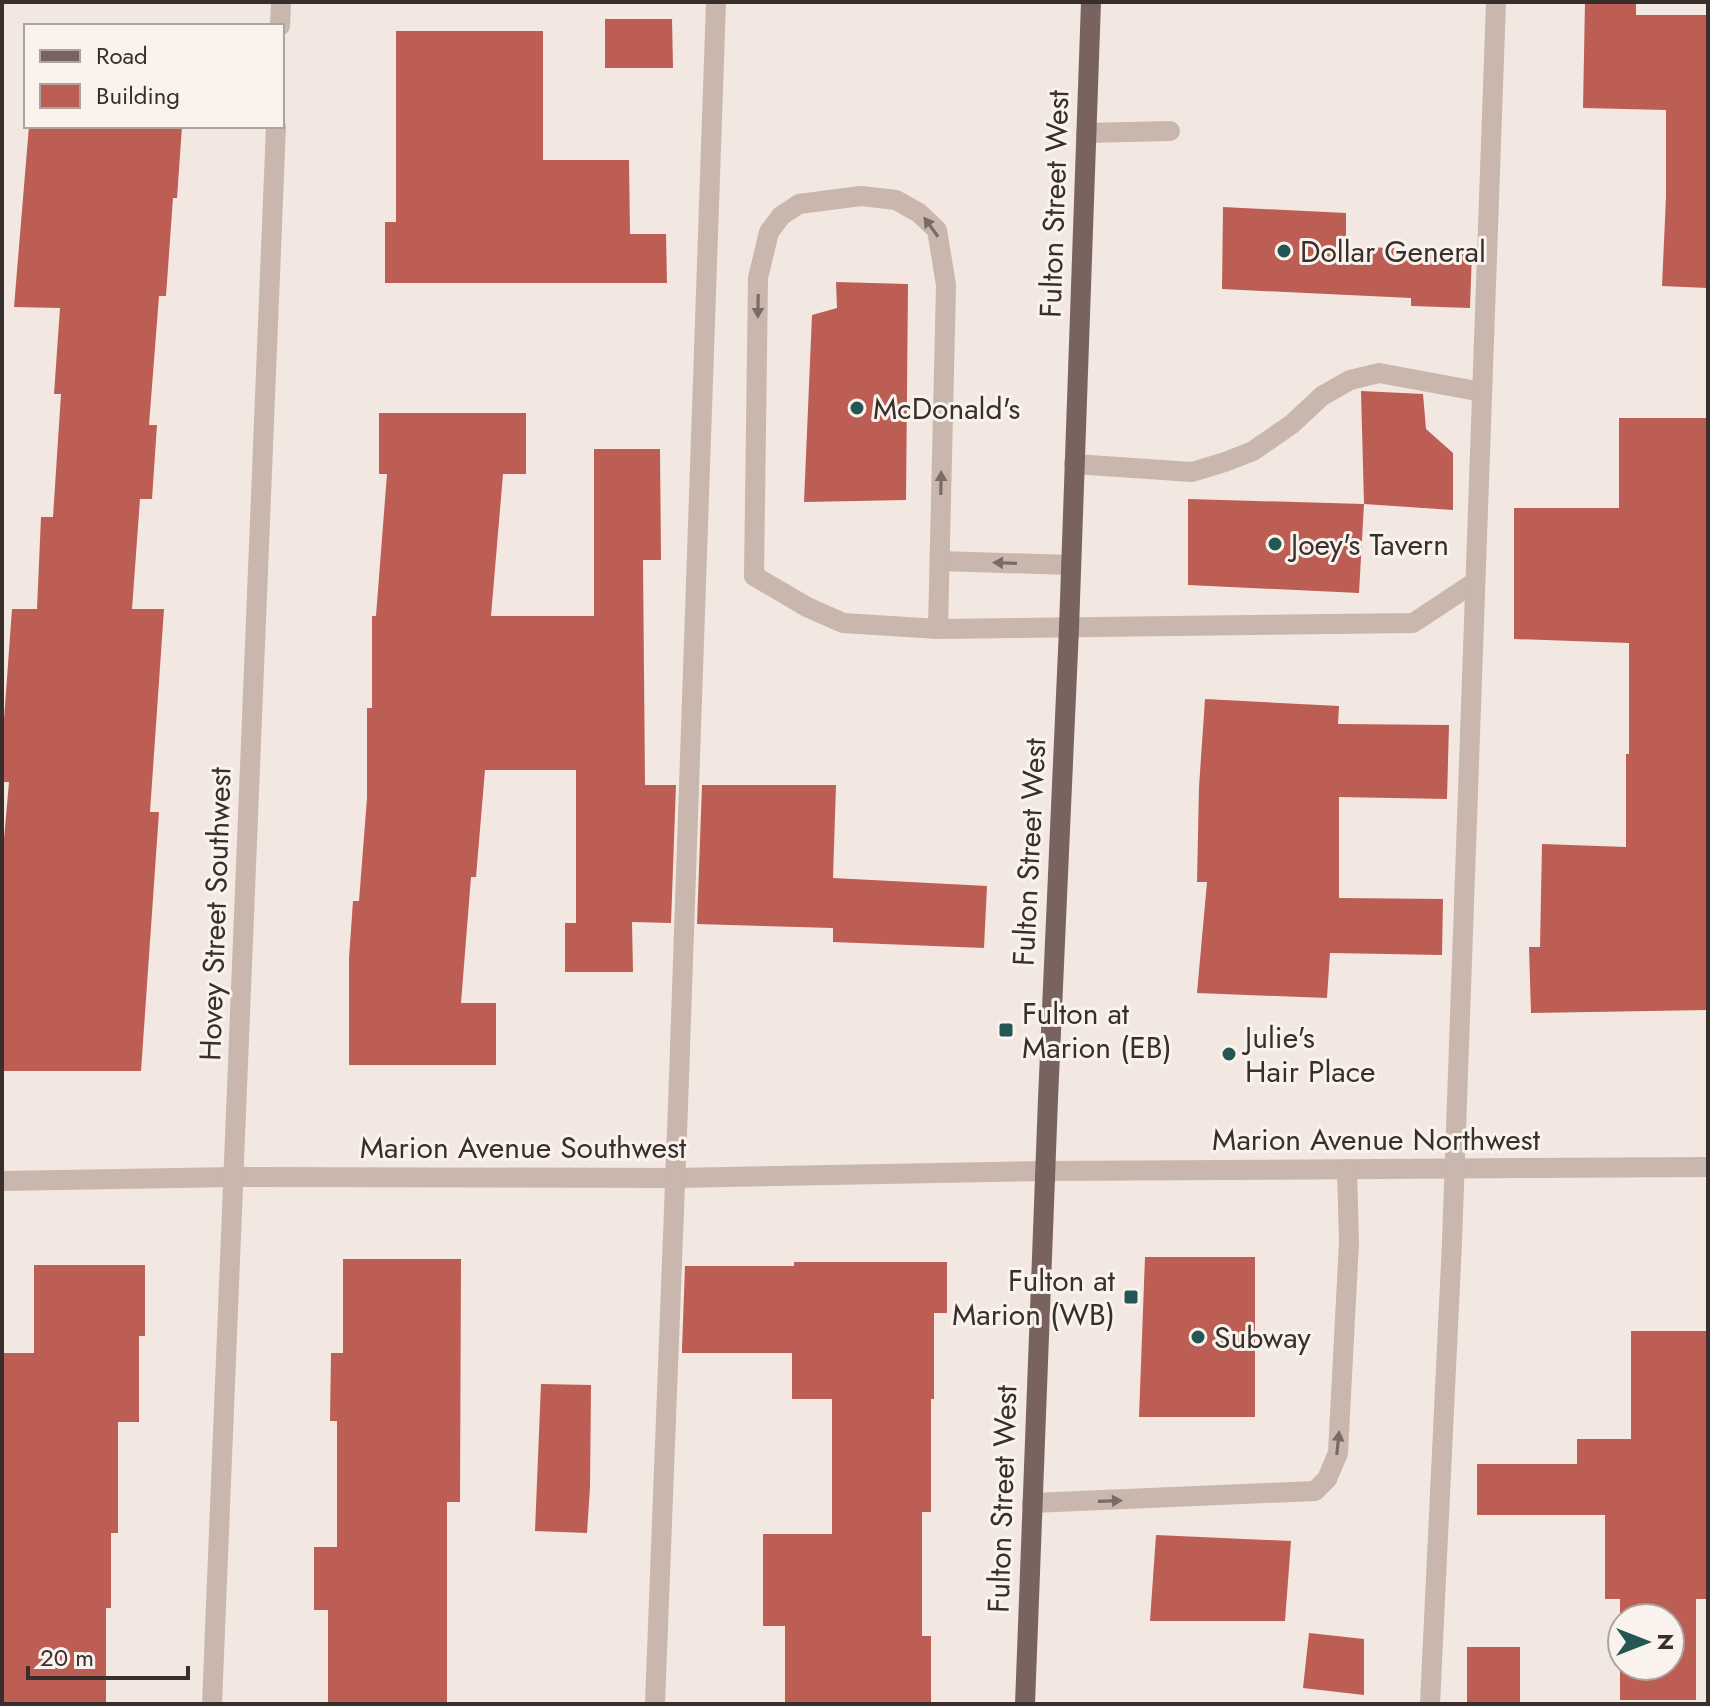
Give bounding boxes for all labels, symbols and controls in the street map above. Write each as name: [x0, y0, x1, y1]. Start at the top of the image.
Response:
legend: [24, 24, 284, 128]
text: Road: [96, 38, 148, 73]
text: Building: [96, 78, 180, 113]
street label: Fulton Street West: [1029, 89, 1079, 319]
one-way arrow: [923, 216, 939, 238]
place label: Dollar General: [1300, 230, 1486, 273]
marker: Dollar General: [1275, 242, 1293, 260]
one-way arrow: [752, 294, 764, 319]
place label: McDonald's: [873, 387, 1020, 430]
marker: McDonald's: [848, 399, 866, 417]
one-way arrow: [935, 470, 948, 495]
place label: Joey's Tavern: [1287, 523, 1449, 566]
marker: Joey's Tavern: [1266, 535, 1284, 553]
one-way arrow: [992, 557, 1017, 570]
street label: Fulton Street West: [1002, 736, 1056, 967]
street label: Hovey Street Southwest: [188, 766, 242, 1062]
place label: Fulton at Marion (EB): [1022, 992, 1172, 1069]
place label: Julie's Hair Place: [1241, 1016, 1376, 1093]
marker: Fulton at Marion (EB): [997, 1021, 1015, 1039]
marker: Julie's Hair Place: [1220, 1045, 1238, 1063]
street label: Marion Avenue Northwest: [1212, 1118, 1541, 1161]
street label: Marion Avenue Southwest: [360, 1126, 687, 1169]
place label: Fulton at Marion (WB): [952, 1259, 1116, 1336]
marker: Fulton at Marion (WB): [1122, 1288, 1140, 1306]
place label: Subway: [1214, 1316, 1312, 1359]
marker: Subway: [1189, 1328, 1207, 1346]
street label: Fulton Street West: [977, 1384, 1027, 1614]
one-way arrow: [1332, 1430, 1345, 1455]
one-way arrow: [1098, 1494, 1123, 1507]
north arrow: [1606, 1602, 1686, 1682]
scale bar: [28, 1630, 188, 1680]
text: N: [1650, 1633, 1682, 1651]
text: 20 m: [40, 1640, 94, 1675]

